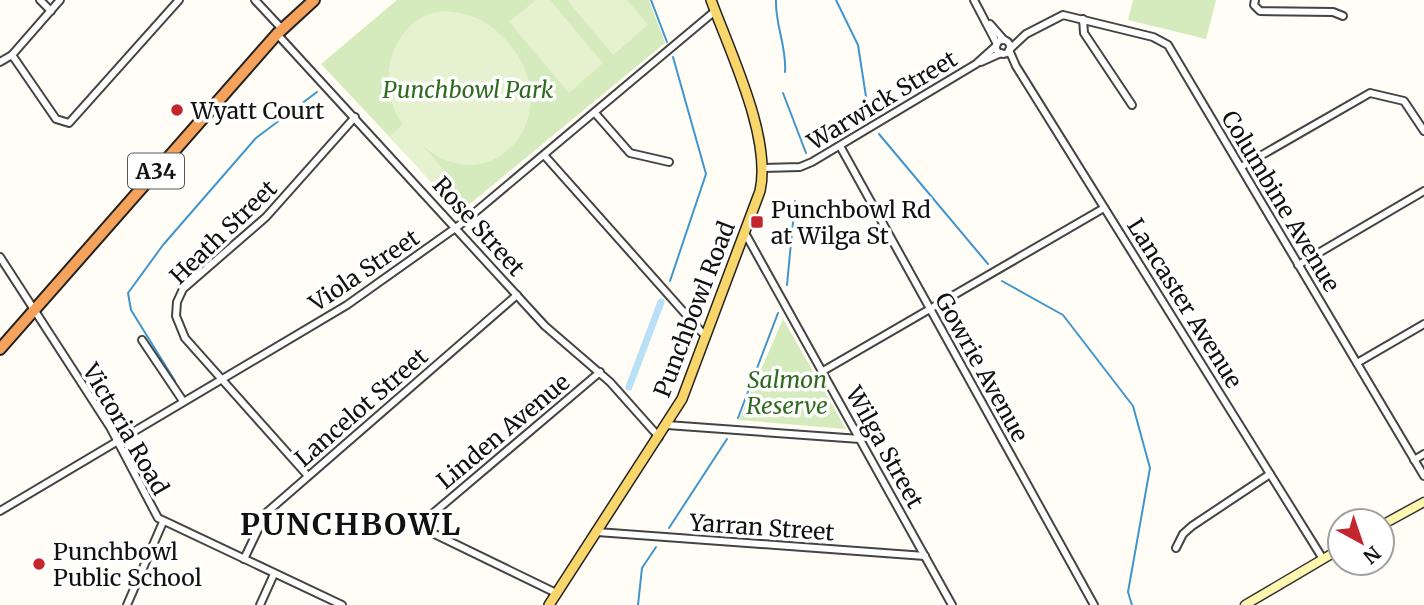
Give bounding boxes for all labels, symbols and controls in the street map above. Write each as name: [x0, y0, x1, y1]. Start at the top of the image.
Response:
street label: Warwick Street: [801, 44, 962, 157]
park label: Punchbowl Park: [383, 75, 554, 104]
place label: Wyatt Court: [190, 96, 324, 125]
marker: Wyatt Court: [169, 102, 185, 118]
street label: Columbine Avenue: [1215, 105, 1347, 297]
road number: A34: [128, 154, 184, 188]
street label: Rose Street: [427, 170, 531, 282]
street label: Heath Street: [163, 174, 283, 290]
place label: Punchbowl Rd at Wilga St: [771, 195, 931, 250]
street label: Lancaster Avenue: [1121, 213, 1249, 393]
marker: Punchbowl Rd at Wilga St: [749, 214, 765, 230]
street label: Punchbowl Road: [647, 217, 741, 401]
street label: Viola Street: [303, 223, 425, 318]
street label: Gowrie Avenue: [929, 287, 1035, 447]
street label: Lancelot Street: [289, 341, 433, 473]
street label: Victoria Road: [76, 357, 175, 500]
park label: Salmon Reserve: [746, 365, 828, 420]
street label: Linden Avenue: [431, 367, 575, 495]
street label: Wilga Street: [839, 380, 930, 513]
district label: PUNCHBOWL: [240, 505, 462, 543]
street label: Yarran Street: [688, 507, 835, 547]
north arrow: [1326, 507, 1396, 577]
place label: Punchbowl Public School: [53, 537, 202, 592]
text: N: [1358, 541, 1385, 569]
marker: Punchbowl Public School: [31, 556, 47, 572]

